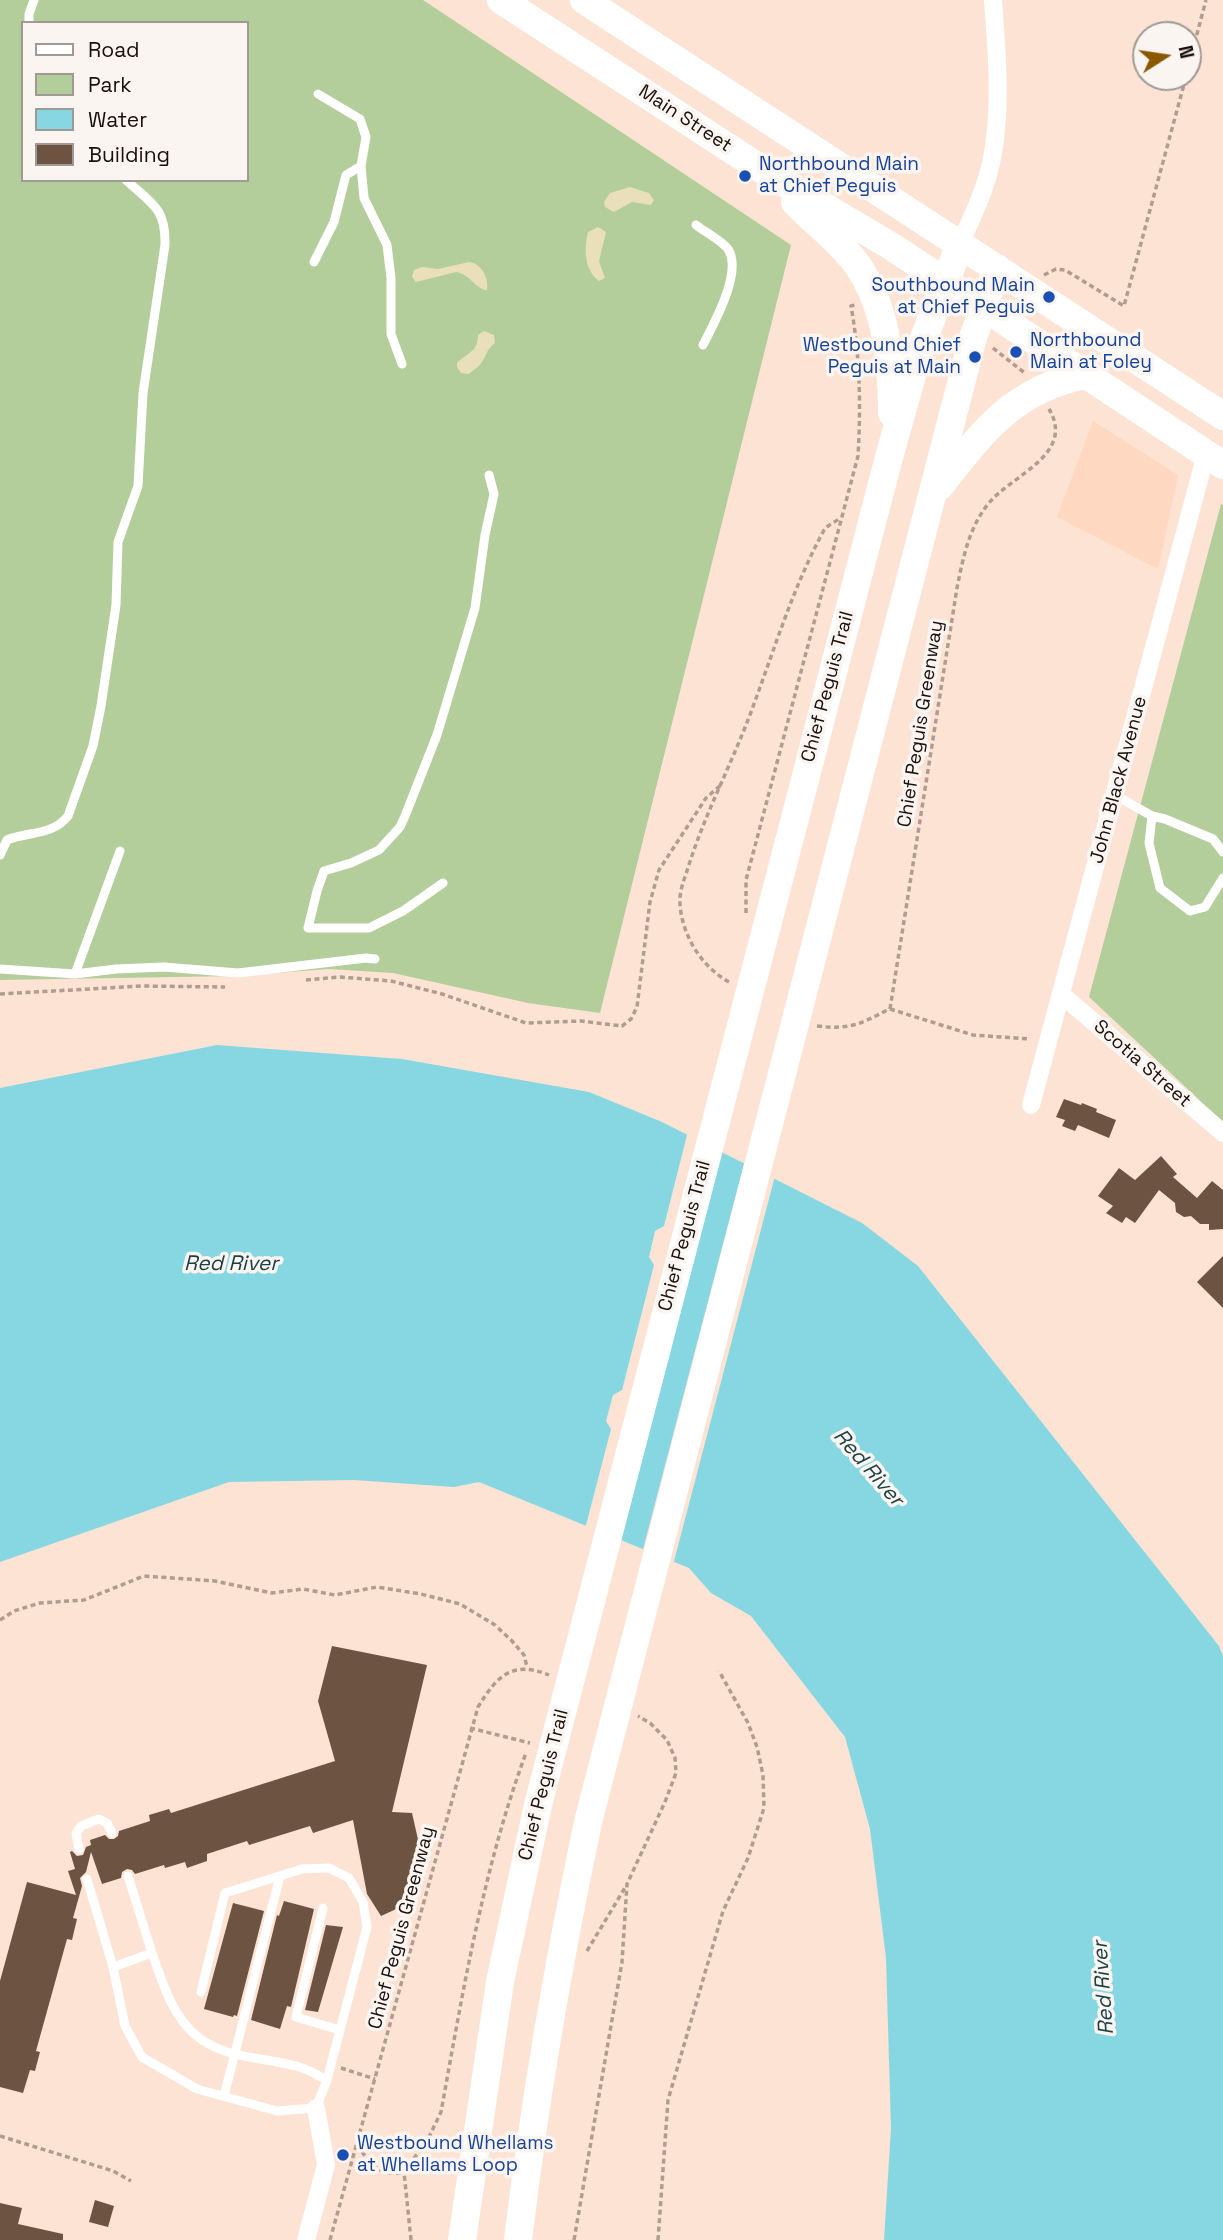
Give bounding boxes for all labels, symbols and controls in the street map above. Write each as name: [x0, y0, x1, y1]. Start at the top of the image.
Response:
legend: [21, 21, 248, 182]
north arrow: [1132, 21, 1202, 91]
text: Road: [88, 36, 140, 63]
text: N: [1173, 43, 1200, 61]
text: Park: [88, 71, 132, 98]
street label: Main Street: [634, 80, 736, 158]
text: Water: [88, 106, 147, 133]
text: Building: [88, 141, 170, 168]
place label: Northbound Main at Chief Peguis: [759, 154, 919, 198]
marker: Northbound Main at Chief Peguis: [737, 168, 753, 184]
place label: Southbound Main at Chief Peguis: [872, 275, 1035, 319]
marker: Southbound Main at Chief Peguis: [1041, 289, 1057, 305]
place label: Northbound Main at Foley: [1030, 330, 1152, 374]
place label: Westbound Chief Peguis at Main: [803, 335, 961, 379]
marker: Northbound Main at Foley: [1008, 344, 1024, 360]
marker: Westbound Chief Peguis at Main: [967, 349, 983, 365]
street label: Chief Peguis Trail: [797, 609, 859, 765]
street label: Chief Peguis Greenway: [893, 619, 949, 829]
street label: John Black Avenue: [1086, 694, 1152, 866]
street label: Scotia Street: [1089, 1015, 1195, 1113]
street label: Chief Peguis Trail: [654, 1158, 716, 1314]
water label: Red River: [184, 1251, 278, 1277]
water label: Red River: [828, 1424, 908, 1512]
street label: Chief Peguis Trail: [514, 1707, 574, 1863]
street label: Chief Peguis Greenway: [364, 1824, 440, 2032]
water label: Red River: [1088, 1940, 1120, 2036]
place label: Westbound Whellams at Whellams Loop: [357, 2133, 554, 2177]
marker: Westbound Whellams at Whellams Loop: [335, 2147, 351, 2163]

